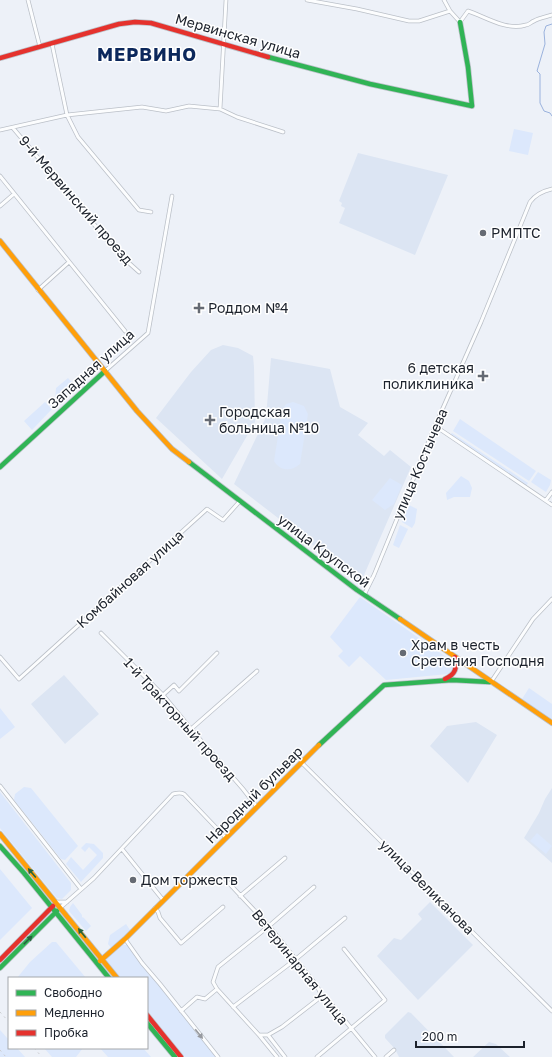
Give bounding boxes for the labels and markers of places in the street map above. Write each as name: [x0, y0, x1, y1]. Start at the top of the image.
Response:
place label: РМПТС: [491, 224, 541, 241]
marker: РМПТС: [478, 228, 488, 238]
place label: Роддом №4: [208, 299, 289, 316]
marker: Роддом №4: [193, 302, 205, 314]
place label: 6 детская поликлиника: [383, 359, 474, 392]
marker: 6 детская поликлиника: [477, 370, 489, 382]
place label: Городская больница №10: [219, 403, 319, 436]
marker: Городская больница №10: [204, 414, 216, 426]
place label: Храм в честь Сретения Господня: [411, 636, 545, 669]
marker: Храм в честь Сретения Господня: [398, 648, 408, 658]
place label: Дом торжеств: [141, 871, 238, 888]
marker: Дом торжеств: [128, 875, 138, 885]

